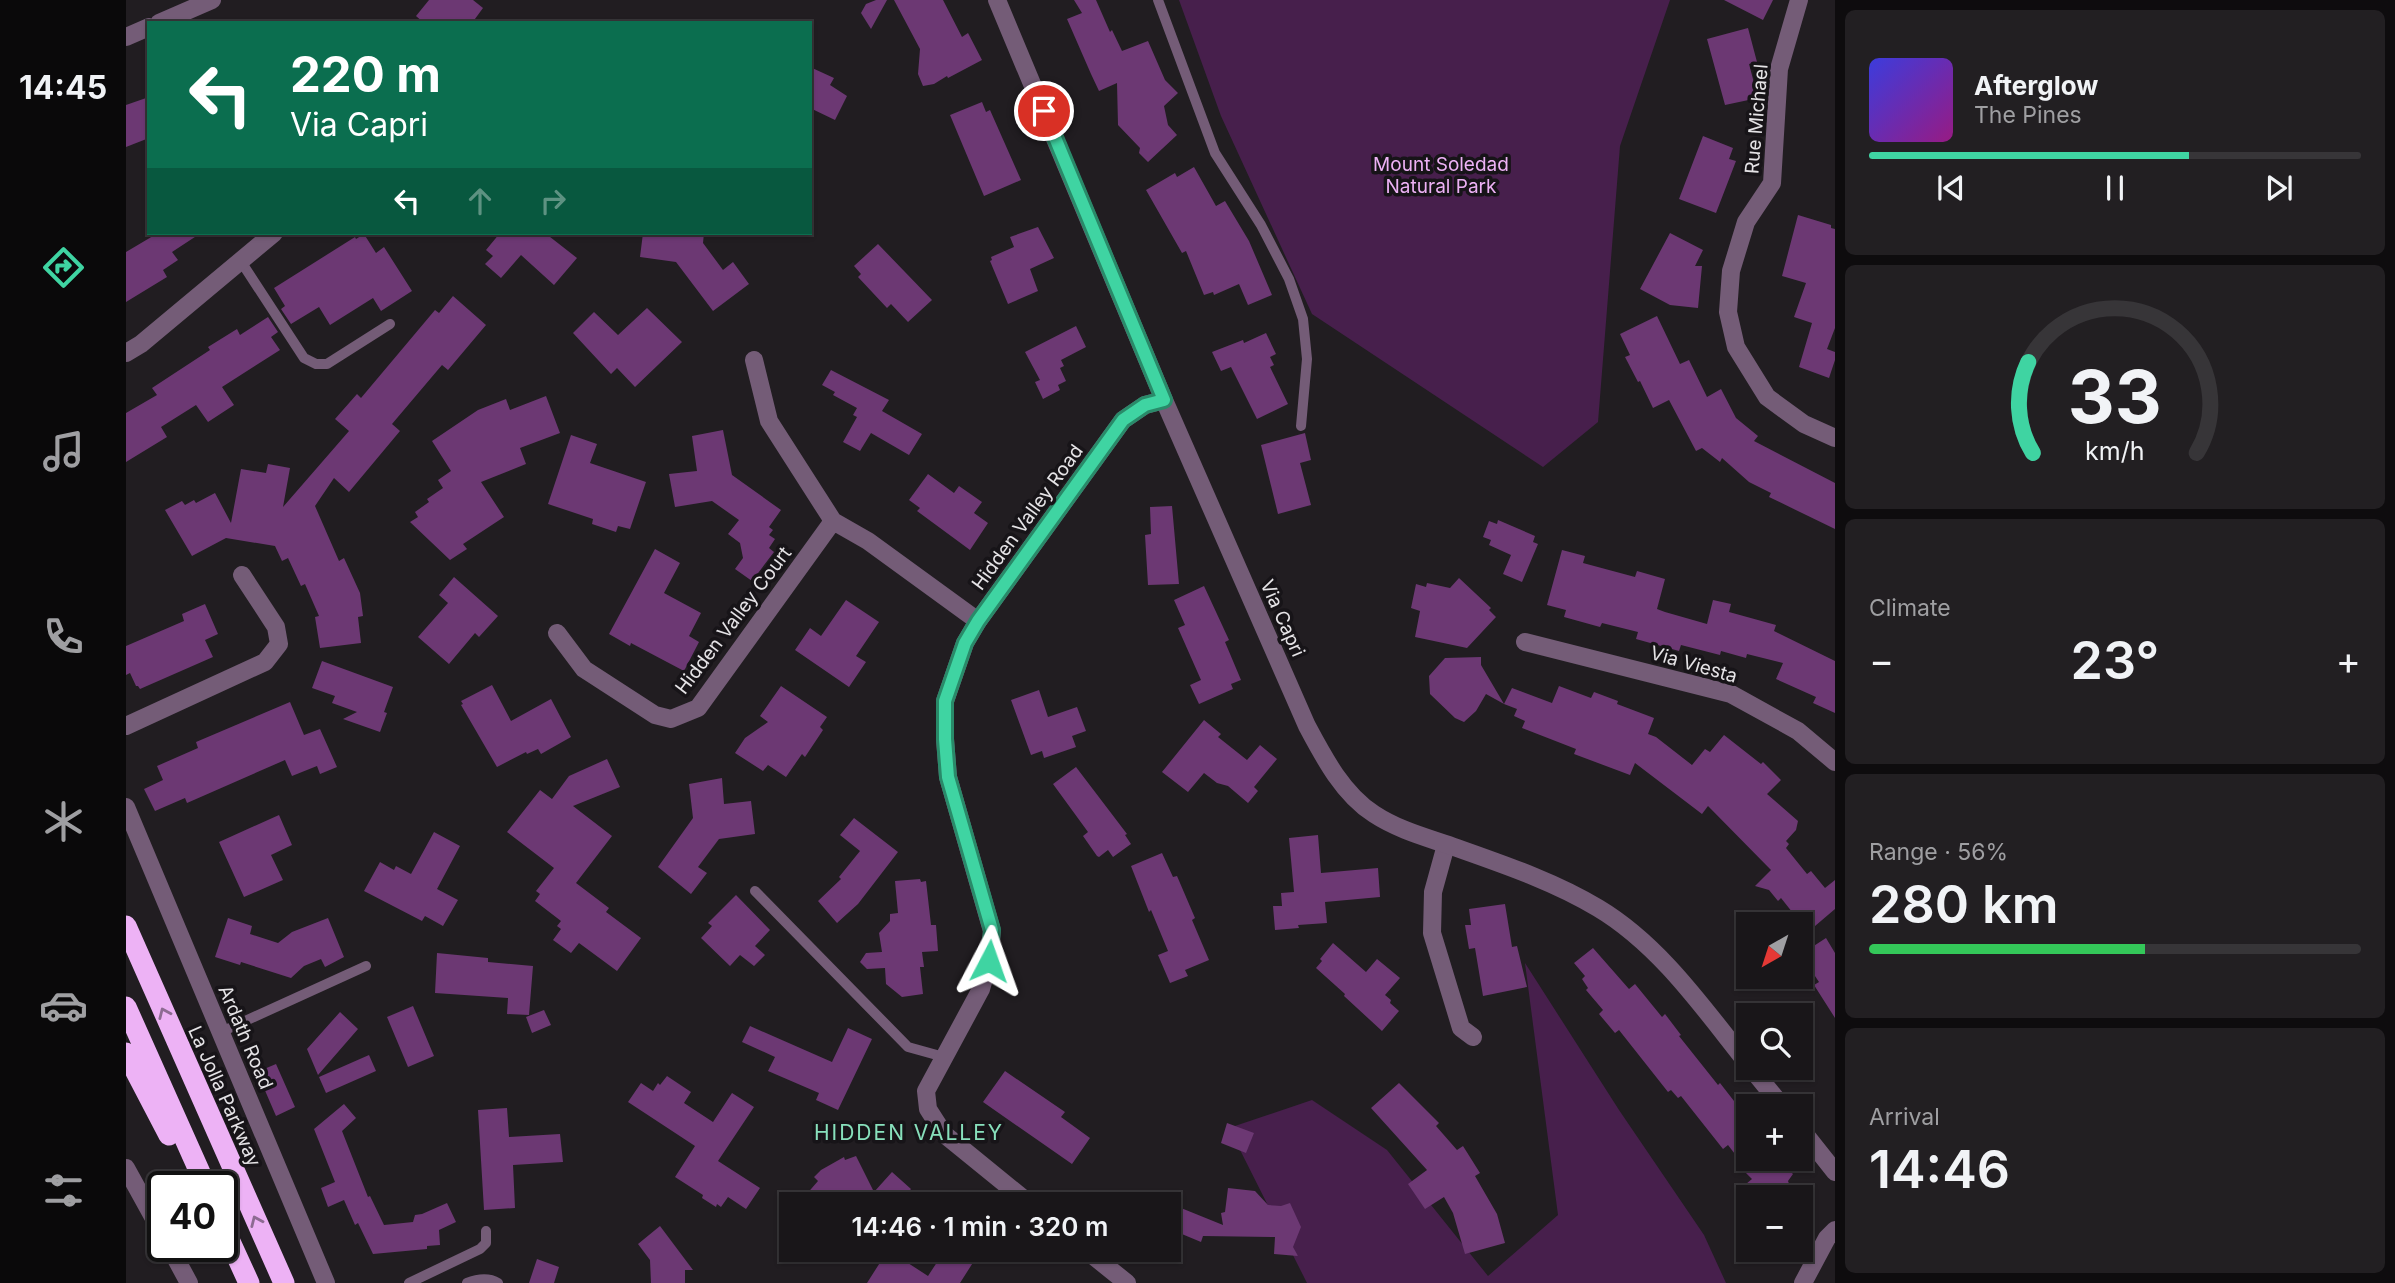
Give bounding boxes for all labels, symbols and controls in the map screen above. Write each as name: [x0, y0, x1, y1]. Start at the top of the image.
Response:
text: 220 m: [290, 45, 441, 104]
icon: left: [175, 49, 266, 140]
street label: Rue Michael: [1740, 63, 1773, 175]
text: 14:45: [19, 68, 107, 107]
text: Afterglow: [1974, 70, 2098, 101]
pin: [1014, 81, 1074, 141]
icon: arrive: [1025, 92, 1063, 130]
text: The Pines: [1974, 101, 2082, 129]
text: Via Capri: [290, 105, 428, 144]
park label: Mount Soledad Natural Park: [1373, 153, 1509, 198]
icon: previous: [1932, 169, 1970, 207]
icon: pause: [2096, 169, 2134, 207]
icon: next: [2260, 169, 2298, 207]
icon: left: [388, 182, 426, 220]
icon: ahead: [461, 182, 499, 220]
icon: right: [534, 182, 572, 220]
icon: directions: [39, 243, 88, 292]
text: 33: [2068, 352, 2162, 441]
icon: music: [39, 427, 88, 476]
text: km/h: [2085, 436, 2145, 466]
street label: Hidden Valley Road: [967, 440, 1088, 595]
street label: Hidden Valley Court: [670, 542, 796, 699]
street label: Via Capri: [1255, 576, 1310, 660]
text: Climate: [1869, 594, 1951, 622]
icon: phone: [39, 612, 88, 661]
text: 23°: [2071, 629, 2159, 692]
text: −: [1869, 637, 1894, 683]
text: +: [2336, 637, 2361, 683]
street label: Via Viesta: [1648, 641, 1740, 688]
icon: climate: [39, 797, 88, 846]
text: Range · 56%: [1869, 838, 2008, 866]
text: 280 km: [1869, 873, 2059, 936]
north arrow: [1736, 912, 1813, 989]
map controls: [1736, 912, 1813, 1262]
position arrow: [952, 924, 1026, 998]
icon: car: [39, 981, 88, 1030]
street label: Ardath Road: [213, 982, 278, 1093]
button: search: [1736, 1003, 1813, 1080]
one-way arrow: [158, 1007, 172, 1020]
street label: La Jolla Parkway: [183, 1022, 266, 1170]
button: +: [1736, 1094, 1813, 1171]
text: Arrival: [1869, 1103, 1940, 1131]
district label: HIDDEN VALLEY: [814, 1120, 1004, 1145]
text: 14:46: [1869, 1138, 2010, 1201]
icon: filters: [39, 1166, 88, 1215]
speed limit sign: 40: [147, 1171, 238, 1262]
button: −: [1736, 1185, 1813, 1262]
text: 14:46 · 1 min · 320 m: [852, 1211, 1108, 1242]
one-way arrow: [250, 1216, 264, 1228]

